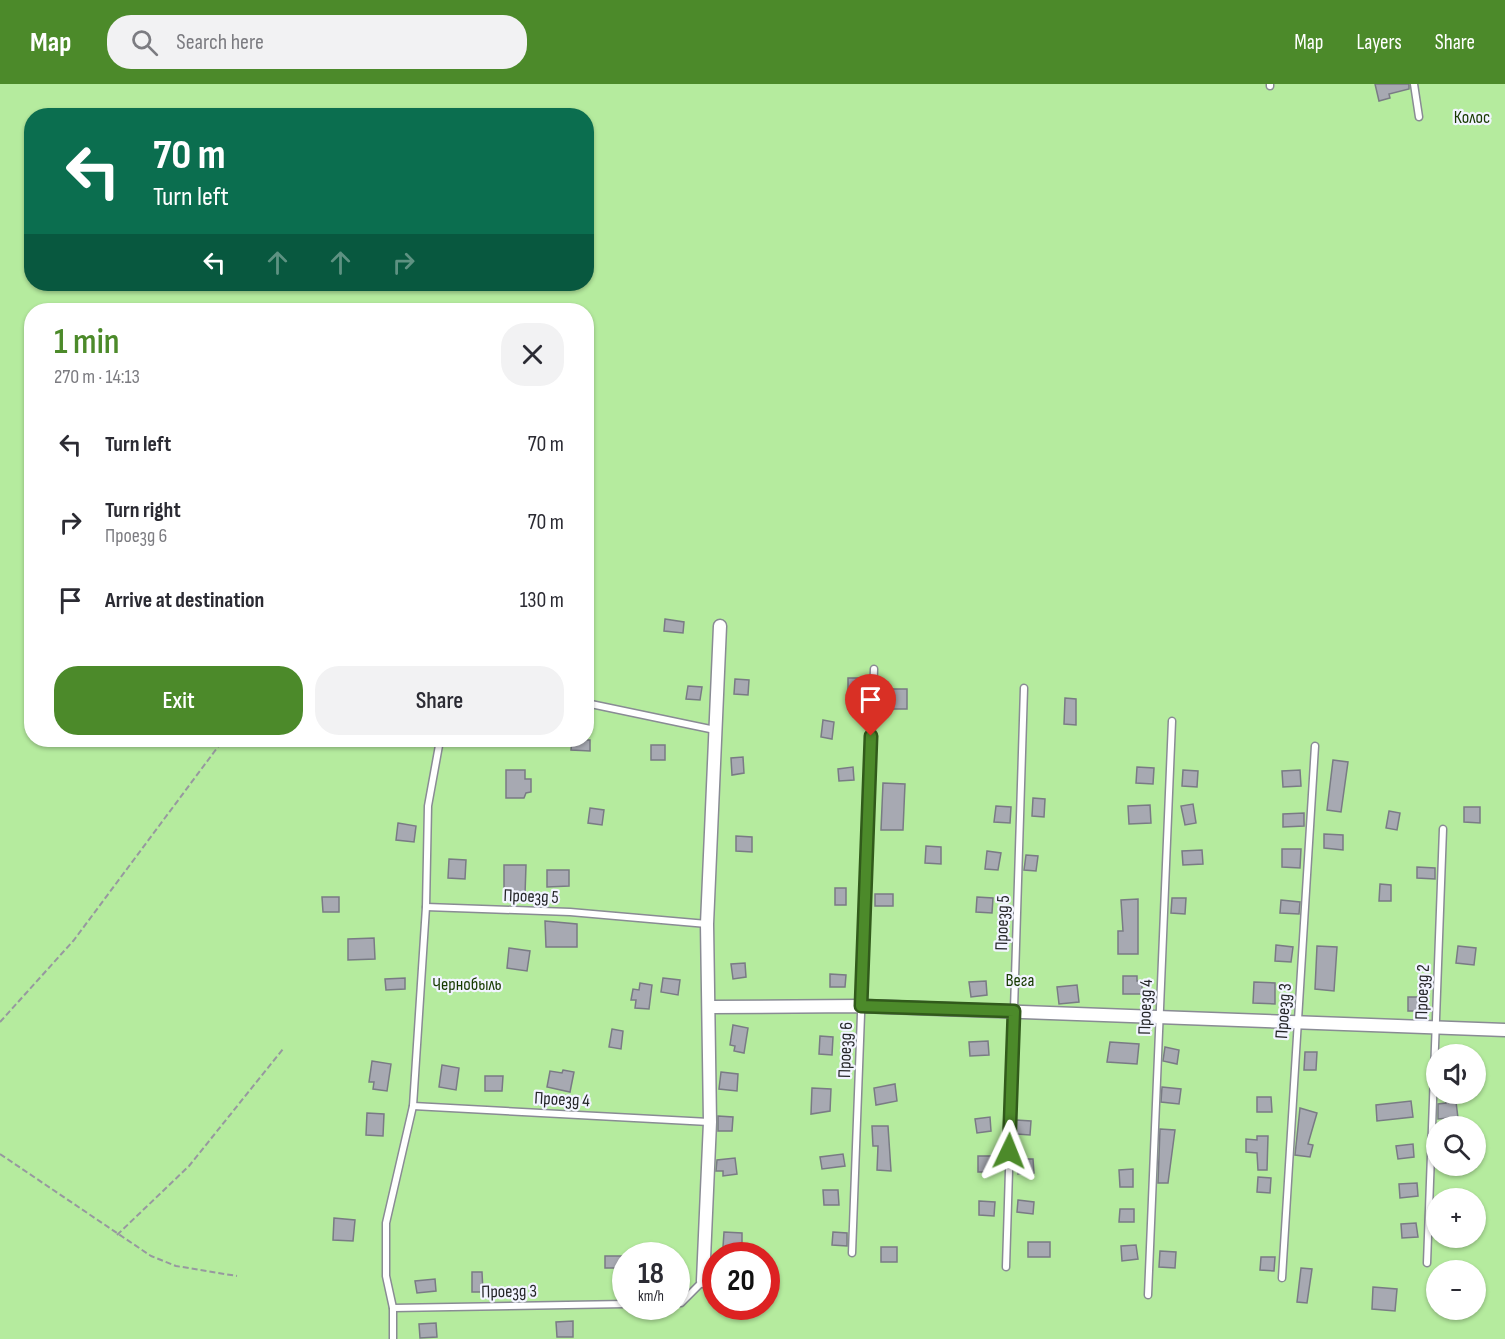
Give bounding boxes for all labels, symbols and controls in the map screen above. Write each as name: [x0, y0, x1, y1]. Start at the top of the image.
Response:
search box: [107, 15, 527, 69]
text: Map: [30, 26, 71, 59]
icon: search: [128, 26, 161, 59]
text: Search here: [176, 29, 264, 56]
text: Map: [1294, 30, 1323, 55]
text: Layers: [1356, 30, 1402, 55]
text: Share: [1435, 30, 1475, 55]
park label: Колос: [1454, 107, 1490, 128]
text: 70 m: [153, 130, 226, 181]
icon: left: [54, 132, 132, 210]
text: Turn left: [153, 181, 229, 213]
icon: left: [198, 246, 231, 279]
icon: ahead: [261, 246, 294, 279]
icon: ahead: [324, 246, 357, 279]
icon: right: [387, 246, 420, 279]
text: 1 min: [54, 321, 119, 364]
button: close: [501, 323, 564, 386]
text: 270 m · 14:13: [54, 365, 140, 389]
icon: left: [54, 428, 87, 461]
text: Turn left: [105, 431, 171, 458]
text: 70 m: [528, 431, 564, 458]
text: Turn right: [105, 497, 181, 524]
icon: right: [54, 506, 87, 539]
text: 70 m: [528, 509, 564, 536]
text: Проезд 6: [105, 524, 167, 548]
icon: arrive: [54, 584, 87, 617]
text: Arrive at destination: [105, 587, 264, 614]
text: 130 m: [520, 587, 564, 614]
button: Exit: [54, 666, 303, 735]
button: Share: [315, 666, 564, 735]
pin: [845, 674, 896, 736]
icon: arrive: [854, 683, 887, 716]
street label: Проезд 5: [503, 885, 559, 908]
street label: Проезд 5: [991, 895, 1014, 951]
street label: Проезд 2: [1411, 964, 1434, 1020]
park label: Вега: [1006, 970, 1034, 991]
park label: Чернобыль: [432, 974, 502, 995]
street label: Проезд 4: [1134, 978, 1157, 1035]
street label: Проезд 3: [1271, 983, 1296, 1040]
street label: Проезд 6: [834, 1022, 857, 1078]
map controls: [1426, 1044, 1486, 1320]
button: sound: [1426, 1044, 1486, 1104]
street label: Проезд 4: [534, 1088, 591, 1111]
button: search: [1426, 1116, 1486, 1176]
position arrow: [977, 1119, 1041, 1183]
button: +: [1426, 1188, 1486, 1248]
speed limit sign: 20: [702, 1242, 780, 1320]
text: 18: [638, 1256, 664, 1292]
button: −: [1426, 1260, 1486, 1320]
street label: Проезд 3: [481, 1281, 537, 1302]
text: km/h: [638, 1287, 664, 1306]

